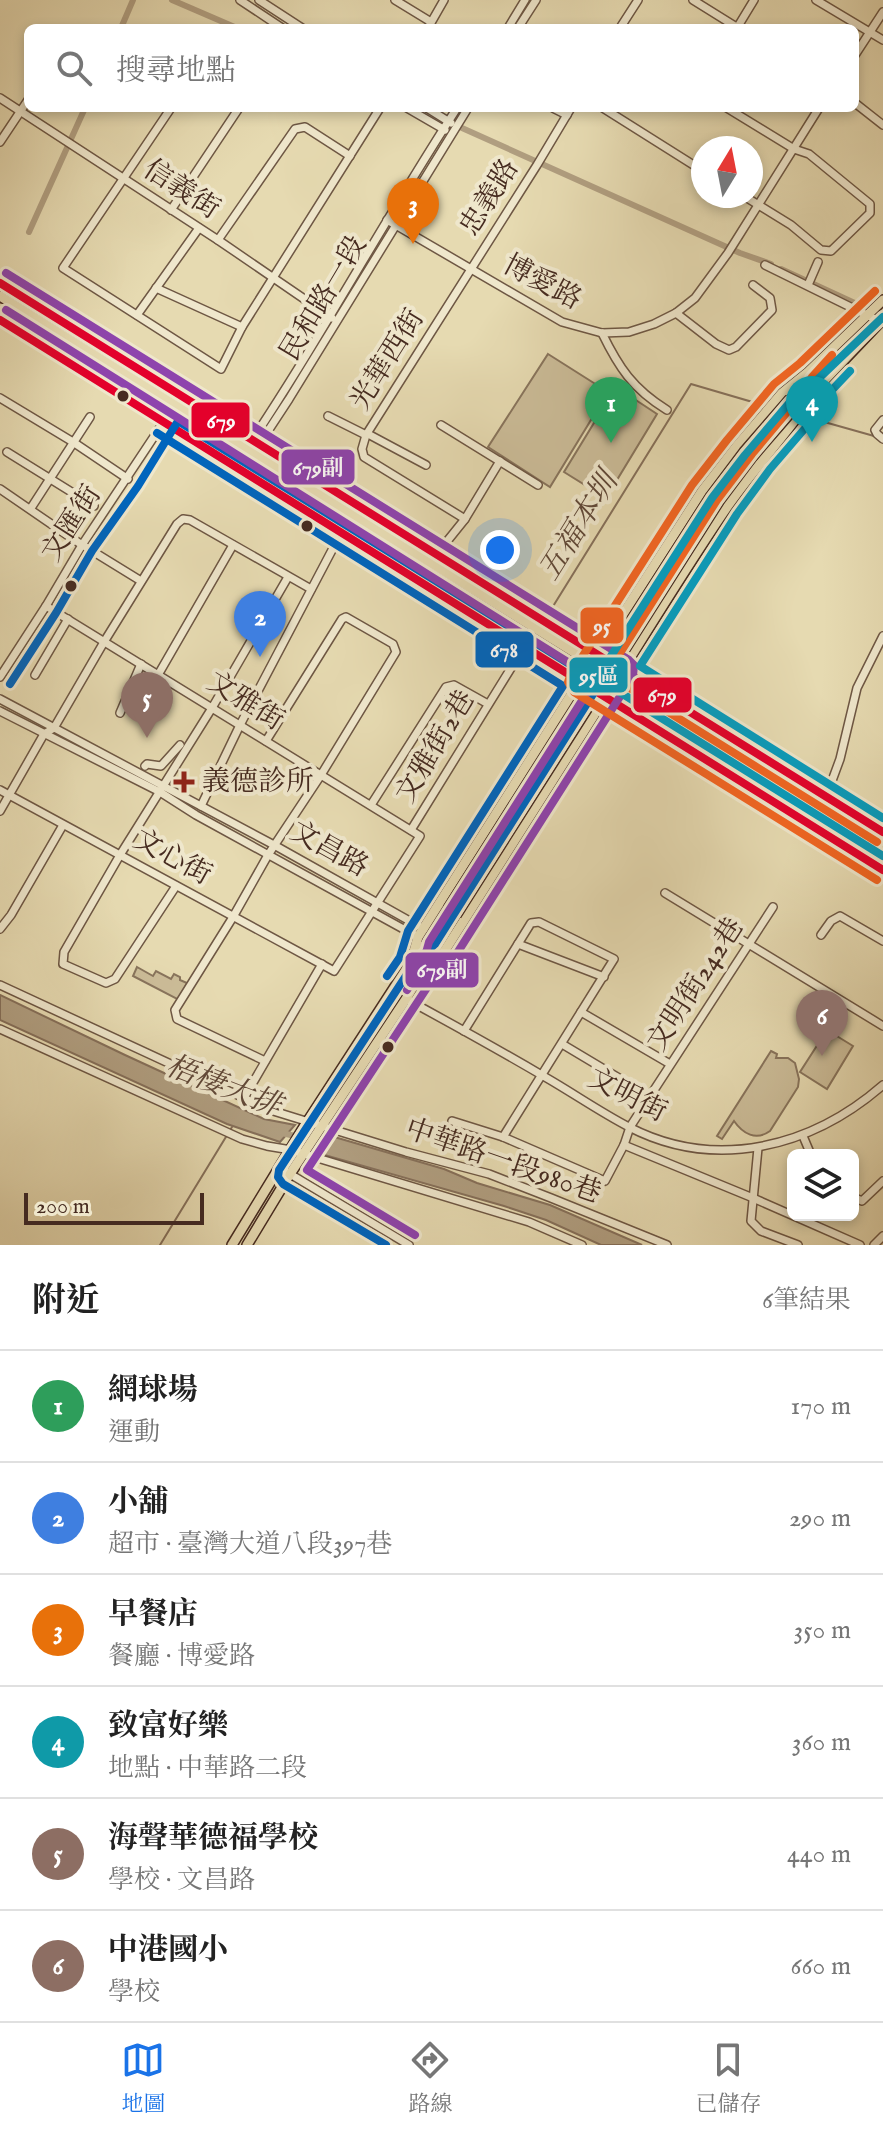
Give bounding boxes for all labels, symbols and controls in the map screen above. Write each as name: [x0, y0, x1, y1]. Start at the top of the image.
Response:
search box: [24, 24, 859, 112]
icon: search: [52, 46, 96, 90]
text: 搜尋地點: [116, 53, 236, 91]
north arrow: [691, 136, 763, 208]
street label: 信義街: [136, 152, 226, 228]
street label: 忠義路: [453, 153, 527, 243]
pin: 3: [387, 178, 439, 244]
street label: 民和路一段: [273, 230, 375, 368]
street label: 博愛路: [497, 248, 587, 318]
street label: 光華西街: [343, 303, 433, 417]
pin: 4: [786, 376, 838, 442]
pin: 1: [585, 377, 637, 443]
unlabelled marker: [115, 388, 131, 404]
line badge: 679: [190, 401, 251, 439]
text: 679: [206, 408, 236, 436]
line badge: 679副: [280, 448, 356, 486]
text: 679副: [292, 455, 344, 483]
water label: 五福本圳: [531, 462, 630, 588]
street label: 文匯街: [34, 479, 110, 569]
unlabelled marker: [299, 518, 315, 534]
your location: [480, 530, 520, 570]
unlabelled marker: [63, 578, 79, 594]
pin: 2: [234, 591, 286, 657]
line badge: 95: [579, 606, 625, 645]
text: 95: [592, 613, 611, 641]
line badge: 678: [474, 630, 535, 669]
text: 678: [490, 637, 518, 665]
line badge: 95區: [568, 656, 629, 694]
text: 95區: [578, 663, 619, 691]
street label: 文雅街: [200, 665, 290, 739]
pin: 5: [121, 672, 173, 738]
line badge: 679: [632, 676, 693, 714]
text: 679: [647, 682, 677, 710]
street label: 文雅街2巷: [389, 684, 483, 810]
place label: 義德診所: [202, 765, 314, 800]
marker: 義德診所: [173, 771, 195, 793]
street label: 文昌路: [284, 814, 374, 886]
street label: 文心街: [127, 822, 217, 894]
street label: 文明街242巷: [640, 912, 752, 1058]
line badge: 679副: [404, 951, 480, 989]
text: 679副: [416, 957, 468, 985]
pin: 6: [796, 990, 848, 1056]
unlabelled marker: [380, 1039, 396, 1055]
water label: 梧棲大排: [160, 1048, 290, 1128]
street label: 文明街: [582, 1061, 672, 1131]
street label: 中華路一段980巷: [400, 1112, 606, 1212]
map controls: [787, 1149, 859, 1221]
button: layers: [787, 1149, 859, 1221]
scale bar: [24, 1189, 204, 1225]
text: 200 m: [36, 1193, 90, 1221]
text: 附近: [32, 1280, 100, 1323]
text: 6筆結果: [762, 1284, 851, 1317]
text: 網球場: [108, 1372, 198, 1410]
text: 1: [53, 1390, 63, 1423]
text: 170 m: [791, 1390, 851, 1423]
text: 運動: [108, 1416, 160, 1449]
text: 小舖: [108, 1484, 168, 1522]
text: 2: [52, 1502, 64, 1535]
text: 290 m: [789, 1502, 851, 1535]
text: 超市 · 臺灣大道八段397巷: [108, 1528, 392, 1561]
text: 早餐店: [108, 1596, 198, 1634]
text: 3: [53, 1614, 63, 1647]
text: 350 m: [793, 1614, 851, 1647]
text: 餐廳 · 博愛路: [108, 1640, 255, 1673]
text: 致富好樂: [108, 1708, 228, 1746]
text: 4: [52, 1726, 64, 1759]
text: 360 m: [792, 1726, 851, 1759]
text: 地點 · 中華路二段: [108, 1752, 307, 1785]
text: 海聲華德福學校: [108, 1820, 318, 1858]
text: 5: [53, 1838, 63, 1871]
text: 440 m: [787, 1838, 851, 1871]
text: 學校 · 文昌路: [108, 1864, 255, 1897]
text: 中港國小: [108, 1932, 228, 1970]
text: 6: [53, 1950, 63, 1983]
text: 660 m: [791, 1950, 851, 1983]
text: 學校: [108, 1976, 160, 2009]
tab: 地圖: [121, 2038, 166, 2119]
tab: 路線: [408, 2038, 453, 2119]
tab: 已儲存: [695, 2038, 762, 2119]

